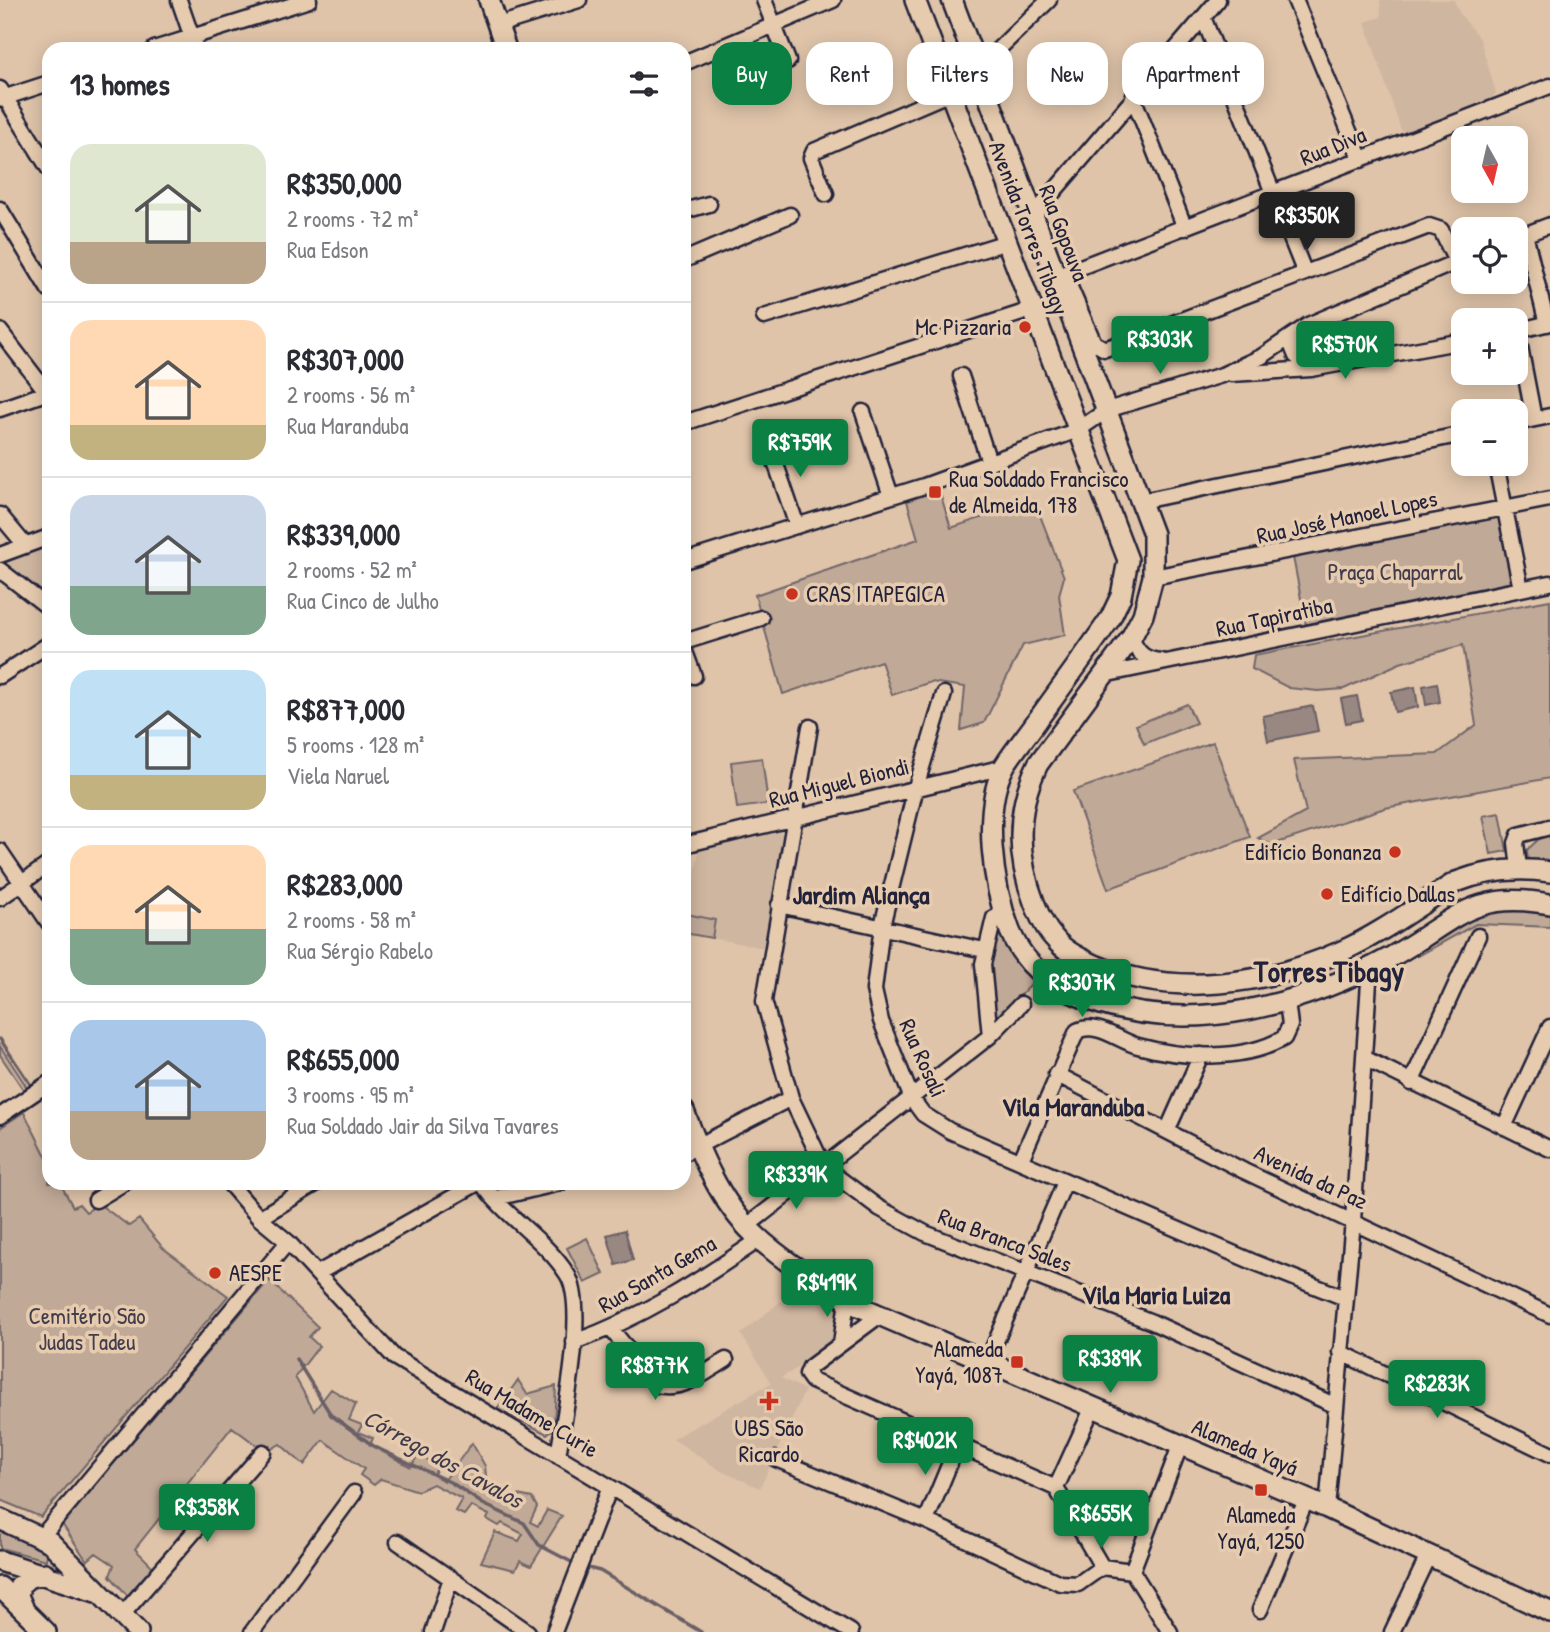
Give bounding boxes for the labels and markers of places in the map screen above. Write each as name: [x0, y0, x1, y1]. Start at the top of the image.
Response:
pin: R$350K: [1250, 192, 1364, 252]
place label: Mc Pizzaria: [915, 311, 1011, 342]
pin: R$303K: [1103, 316, 1217, 376]
marker: Mc Pizzaria: [1017, 319, 1033, 335]
pin: R$570K: [1288, 322, 1402, 381]
pin: R$759K: [743, 420, 857, 479]
place label: Rua Soldado Francisco de Almeida, 178: [949, 463, 1128, 520]
marker: Rua Soldado Francisco de Almeida, 178: [927, 484, 943, 500]
place label: CRAS ITAPEGICA: [806, 578, 945, 609]
marker: CRAS ITAPEGICA: [784, 586, 800, 602]
place label: Edifício Bonanza: [1245, 836, 1381, 867]
marker: Edifício Bonanza: [1387, 844, 1403, 860]
place label: Edifício Dallas: [1341, 878, 1455, 909]
marker: Edifício Dallas: [1319, 886, 1335, 902]
pin: R$307K: [1025, 960, 1139, 1019]
pin: R$339K: [739, 1152, 853, 1211]
place label: AESPE: [229, 1257, 282, 1288]
pin: R$419K: [770, 1260, 884, 1319]
marker: AESPE: [207, 1265, 223, 1281]
place label: Alameda Yayá, 1087: [915, 1333, 1003, 1390]
pin: R$389K: [1053, 1336, 1167, 1395]
pin: R$877K: [598, 1342, 712, 1402]
marker: Alameda Yayá, 1087: [1009, 1354, 1025, 1370]
pin: R$283K: [1380, 1360, 1494, 1420]
marker: UBS São Ricardo: [759, 1391, 779, 1411]
place label: UBS São Ricardo: [735, 1412, 804, 1469]
pin: R$402K: [868, 1418, 982, 1477]
marker: Alameda Yayá, 1250: [1253, 1482, 1269, 1498]
pin: R$358K: [150, 1484, 264, 1544]
pin: R$655K: [1044, 1490, 1158, 1550]
place label: Alameda Yayá, 1250: [1217, 1499, 1305, 1556]

